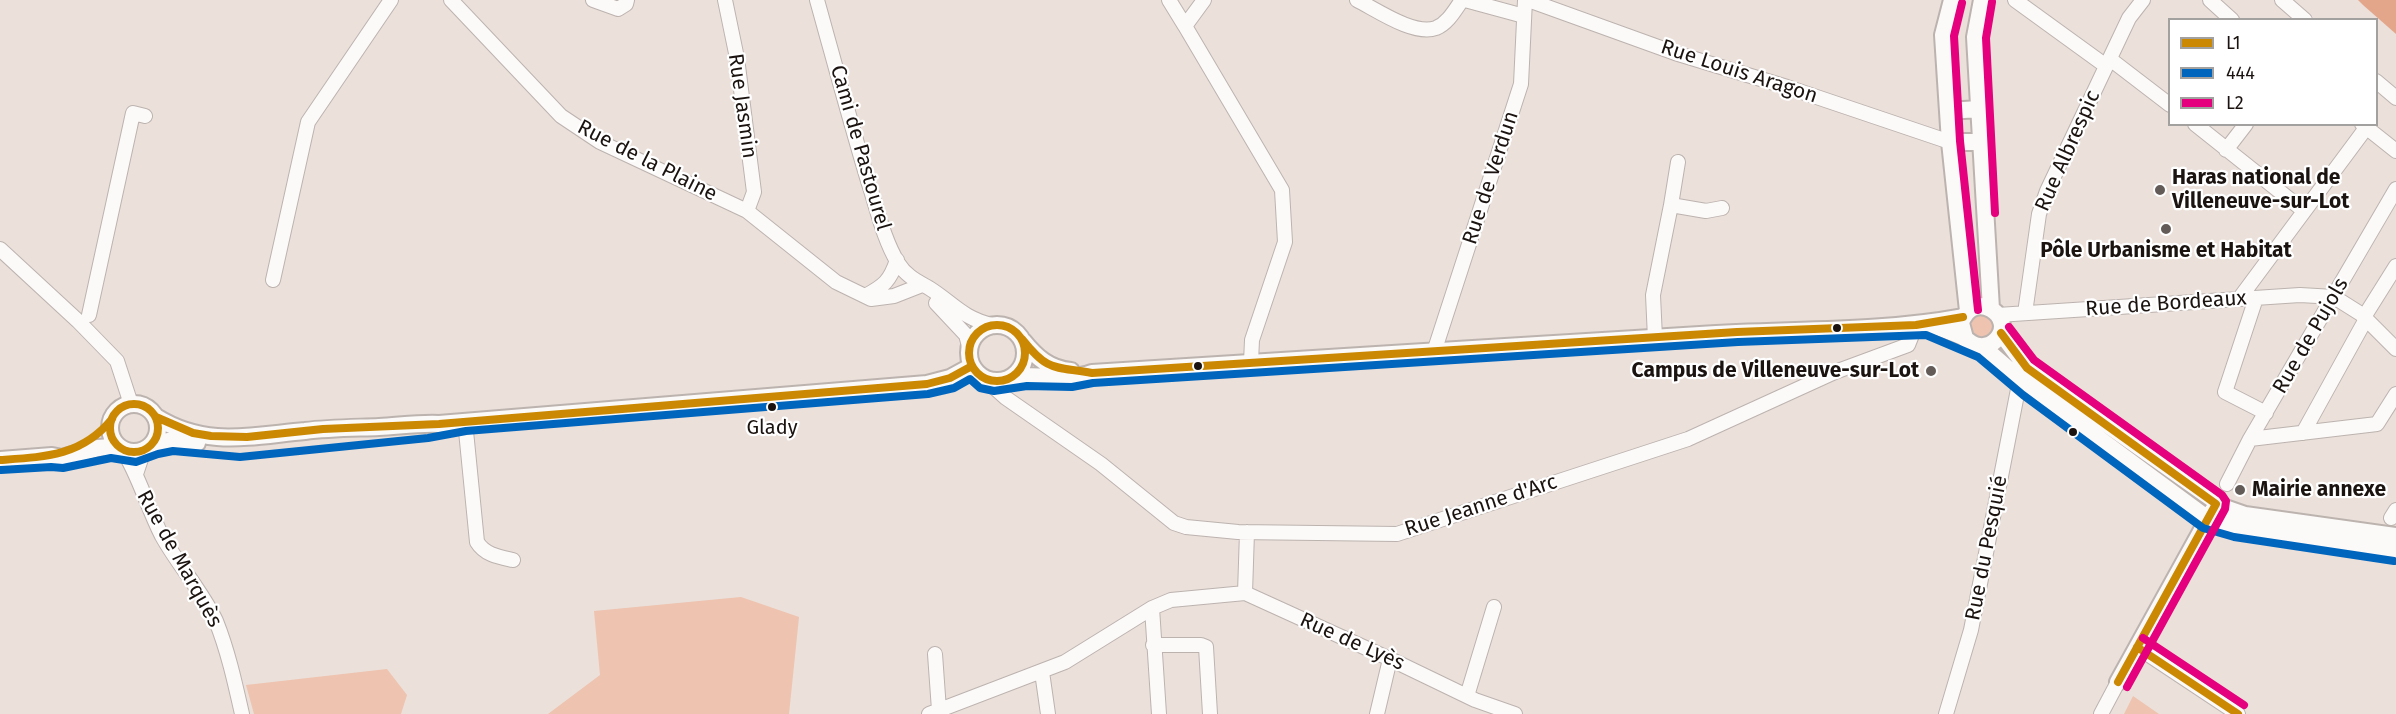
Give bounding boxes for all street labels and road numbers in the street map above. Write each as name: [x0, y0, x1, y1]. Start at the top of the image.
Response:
street label: Rue Louis Aragon: [1657, 35, 1821, 109]
street label: Rue Jasmin: [722, 52, 762, 160]
street label: Cami de Pastourel: [824, 62, 896, 234]
street label: Rue Albrespic: [2030, 87, 2106, 215]
street label: Rue de Verdun: [1458, 108, 1524, 248]
street label: Rue de la Plaine: [573, 115, 721, 207]
street label: Rue de Pujols: [2268, 274, 2354, 398]
street label: Rue de Bordeaux: [2084, 286, 2248, 322]
street label: Rue Jeanne d'Arc: [1402, 469, 1560, 543]
street label: Rue du Pesquié: [1961, 473, 2013, 623]
street label: Rue de Marquès: [131, 486, 227, 632]
street label: Rue de Lyès: [1296, 608, 1408, 676]

